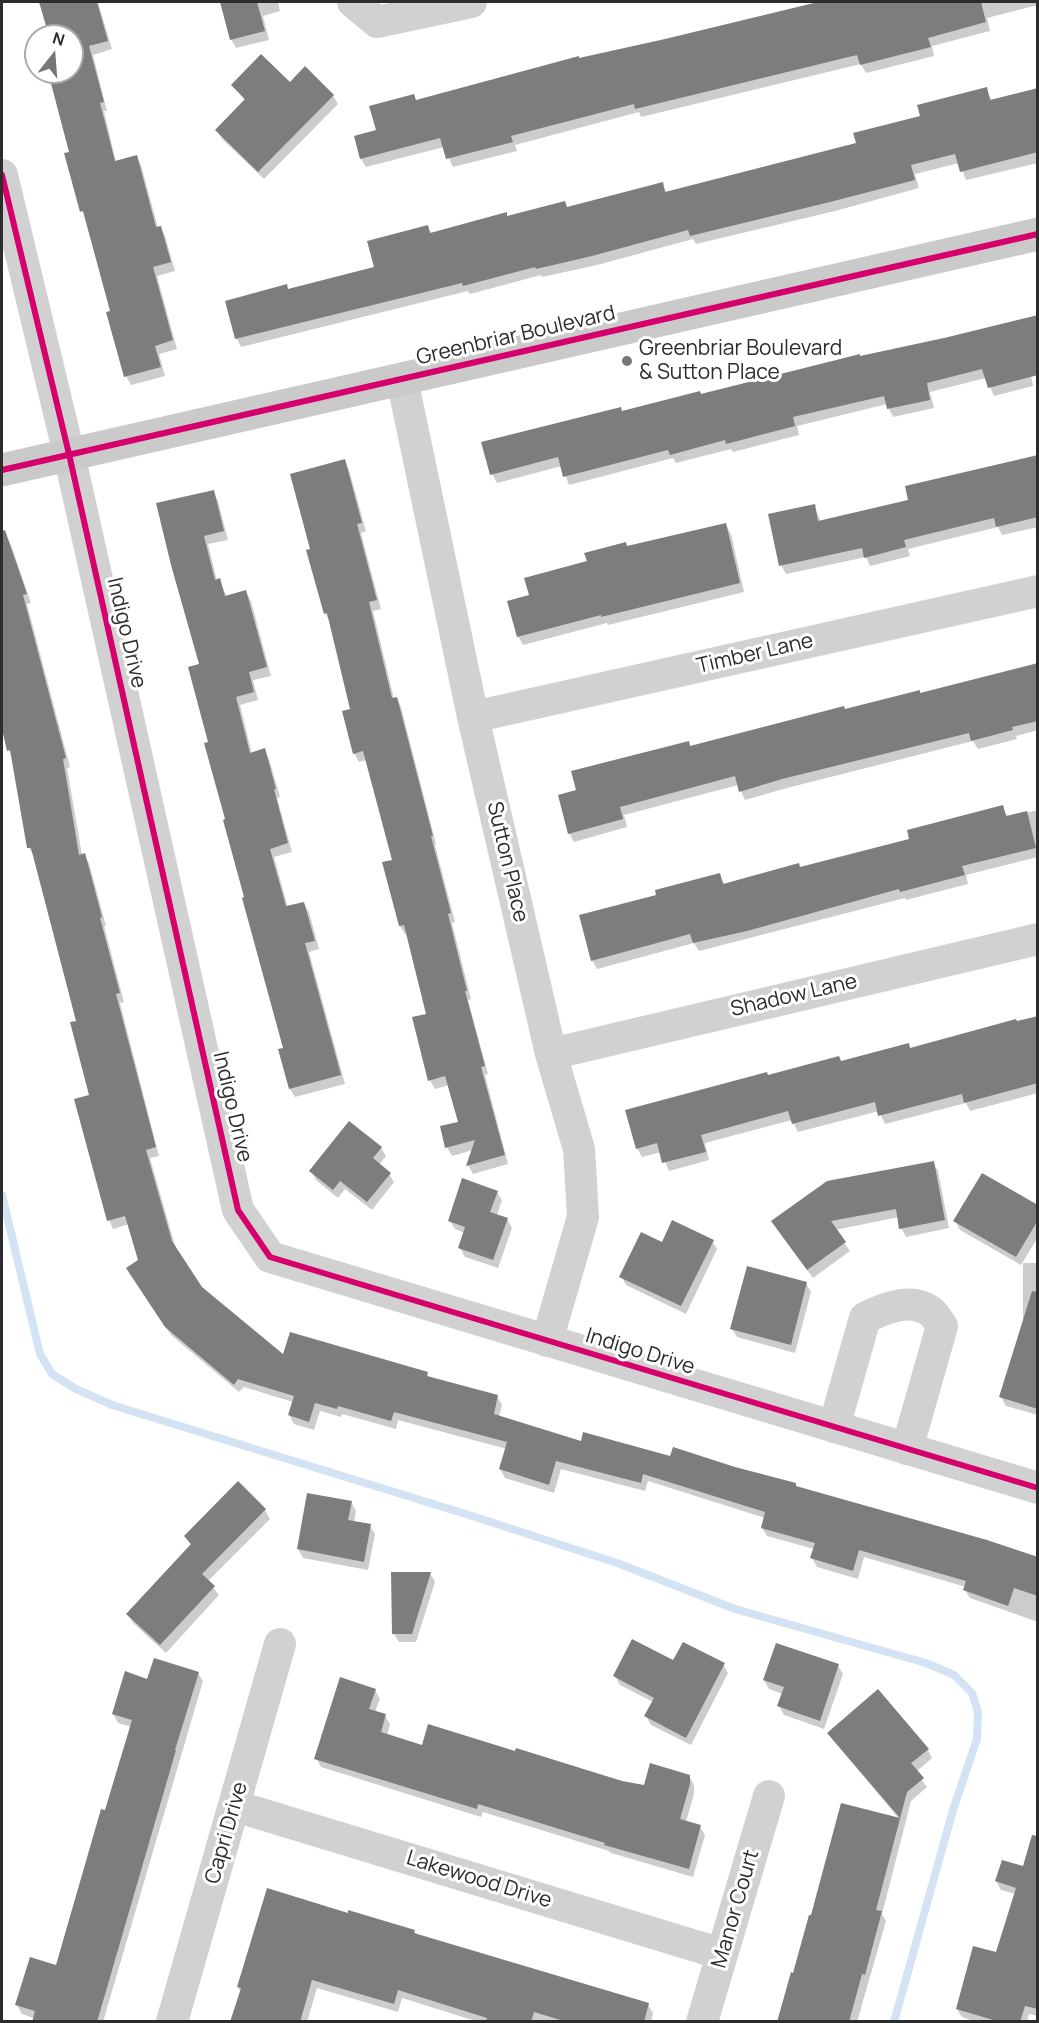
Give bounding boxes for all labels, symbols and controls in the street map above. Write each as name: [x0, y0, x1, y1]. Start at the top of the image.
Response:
north arrow: [24, 24, 84, 84]
text: N: [50, 26, 67, 51]
street label: Greenbriar Boulevard: [414, 301, 618, 371]
place label: Greenbriar Boulevard & Sutton Place: [639, 336, 842, 386]
marker: Greenbriar Boulevard & Sutton Place: [620, 354, 634, 368]
street label: Indigo Drive: [101, 575, 151, 691]
street label: Timber Lane: [694, 628, 816, 680]
street label: Sutton Place: [481, 799, 533, 925]
street label: Shadow Lane: [728, 969, 860, 1023]
street label: Indigo Drive: [207, 1049, 257, 1165]
street label: Indigo Drive: [582, 1323, 698, 1381]
street label: Capri Drive: [200, 1779, 254, 1887]
street label: Lakewood Drive: [403, 1846, 555, 1914]
street label: Manor Court: [707, 1847, 765, 1971]

